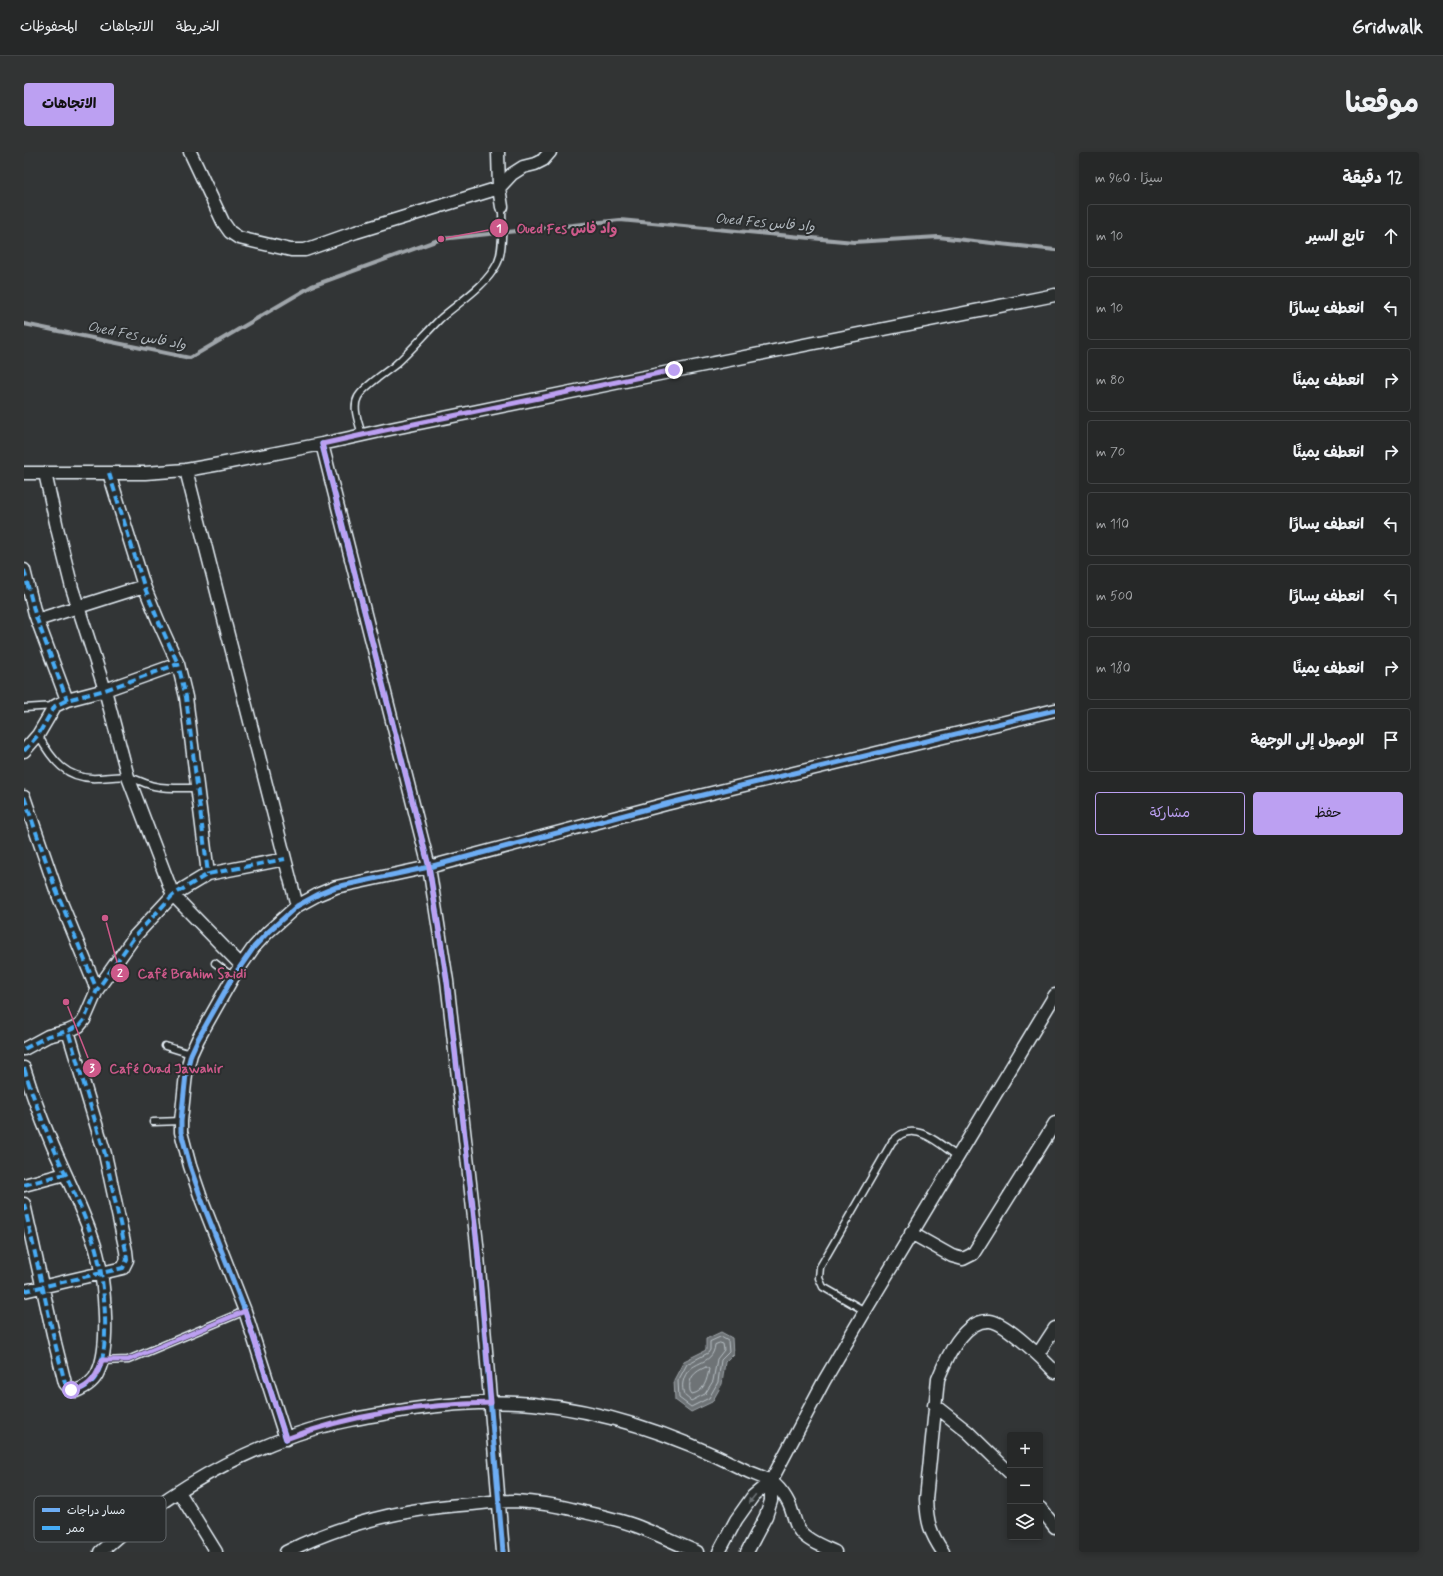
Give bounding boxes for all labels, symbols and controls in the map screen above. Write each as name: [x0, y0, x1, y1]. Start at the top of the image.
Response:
text: Gridwalk: [1352, 15, 1423, 40]
text: المحفوظات: [20, 18, 78, 36]
text: الاتجاهات: [100, 18, 154, 36]
text: الخريطة: [176, 18, 219, 36]
button: الاتجاهات: [24, 83, 114, 126]
text: موقعنا: [1345, 86, 1419, 123]
text: 12 دقيقة: [1343, 167, 1403, 189]
text: سيرًا · 960 m: [1095, 170, 1163, 187]
water label: Oued Fes واد فاس: [714, 210, 816, 236]
callout: Oued Fes واد فاس: [489, 215, 626, 241]
text: Oued Fes واد فاس: [517, 220, 617, 238]
text: 1: [496, 221, 502, 237]
icon: ahead: [1380, 225, 1402, 247]
text: تابع السير: [1306, 227, 1364, 247]
text: 10 m: [1096, 228, 1123, 245]
icon: left: [1380, 297, 1402, 319]
text: انعطف يسارًا: [1289, 299, 1364, 319]
text: 10 m: [1096, 300, 1123, 317]
water label: Oued Fes واد فاس: [86, 318, 188, 354]
route end: [665, 361, 683, 379]
icon: right: [1380, 369, 1402, 391]
text: انعطف يمينًا: [1293, 371, 1364, 391]
text: 80 m: [1096, 372, 1125, 389]
icon: right: [1380, 441, 1402, 463]
text: انعطف يمينًا: [1293, 443, 1364, 463]
text: 70 m: [1096, 444, 1125, 461]
icon: left: [1380, 513, 1402, 535]
text: انعطف يسارًا: [1289, 515, 1364, 535]
text: 110 m: [1096, 516, 1129, 533]
icon: left: [1380, 585, 1402, 607]
text: انعطف يسارًا: [1289, 587, 1364, 607]
text: 500 m: [1096, 588, 1133, 605]
icon: right: [1380, 657, 1402, 679]
text: انعطف يمينًا: [1293, 659, 1364, 679]
text: 180 m: [1096, 660, 1131, 677]
icon: arrive: [1380, 729, 1402, 751]
text: الوصول إلى الوجهة: [1250, 731, 1364, 751]
button: مشاركة: [1095, 792, 1245, 835]
button: حفظ: [1253, 792, 1403, 835]
callout: Café Brahim Saidi: [110, 960, 254, 986]
text: Café Brahim Saidi: [138, 965, 246, 983]
text: 2: [117, 966, 123, 982]
callout: Café Ouad Jawahir: [82, 1055, 230, 1081]
text: Café Ouad Jawahir: [109, 1060, 224, 1078]
text: 3: [89, 1061, 95, 1077]
route start: [62, 1381, 80, 1399]
map controls: [1007, 1432, 1043, 1540]
button: +: [1007, 1432, 1043, 1468]
button: −: [1007, 1468, 1043, 1504]
one-way arrow: [747, 1493, 756, 1504]
legend: [34, 1496, 166, 1542]
text: مسار دراجات: [67, 1504, 125, 1518]
button: layers: [1007, 1504, 1043, 1540]
text: ممر: [66, 1522, 85, 1536]

